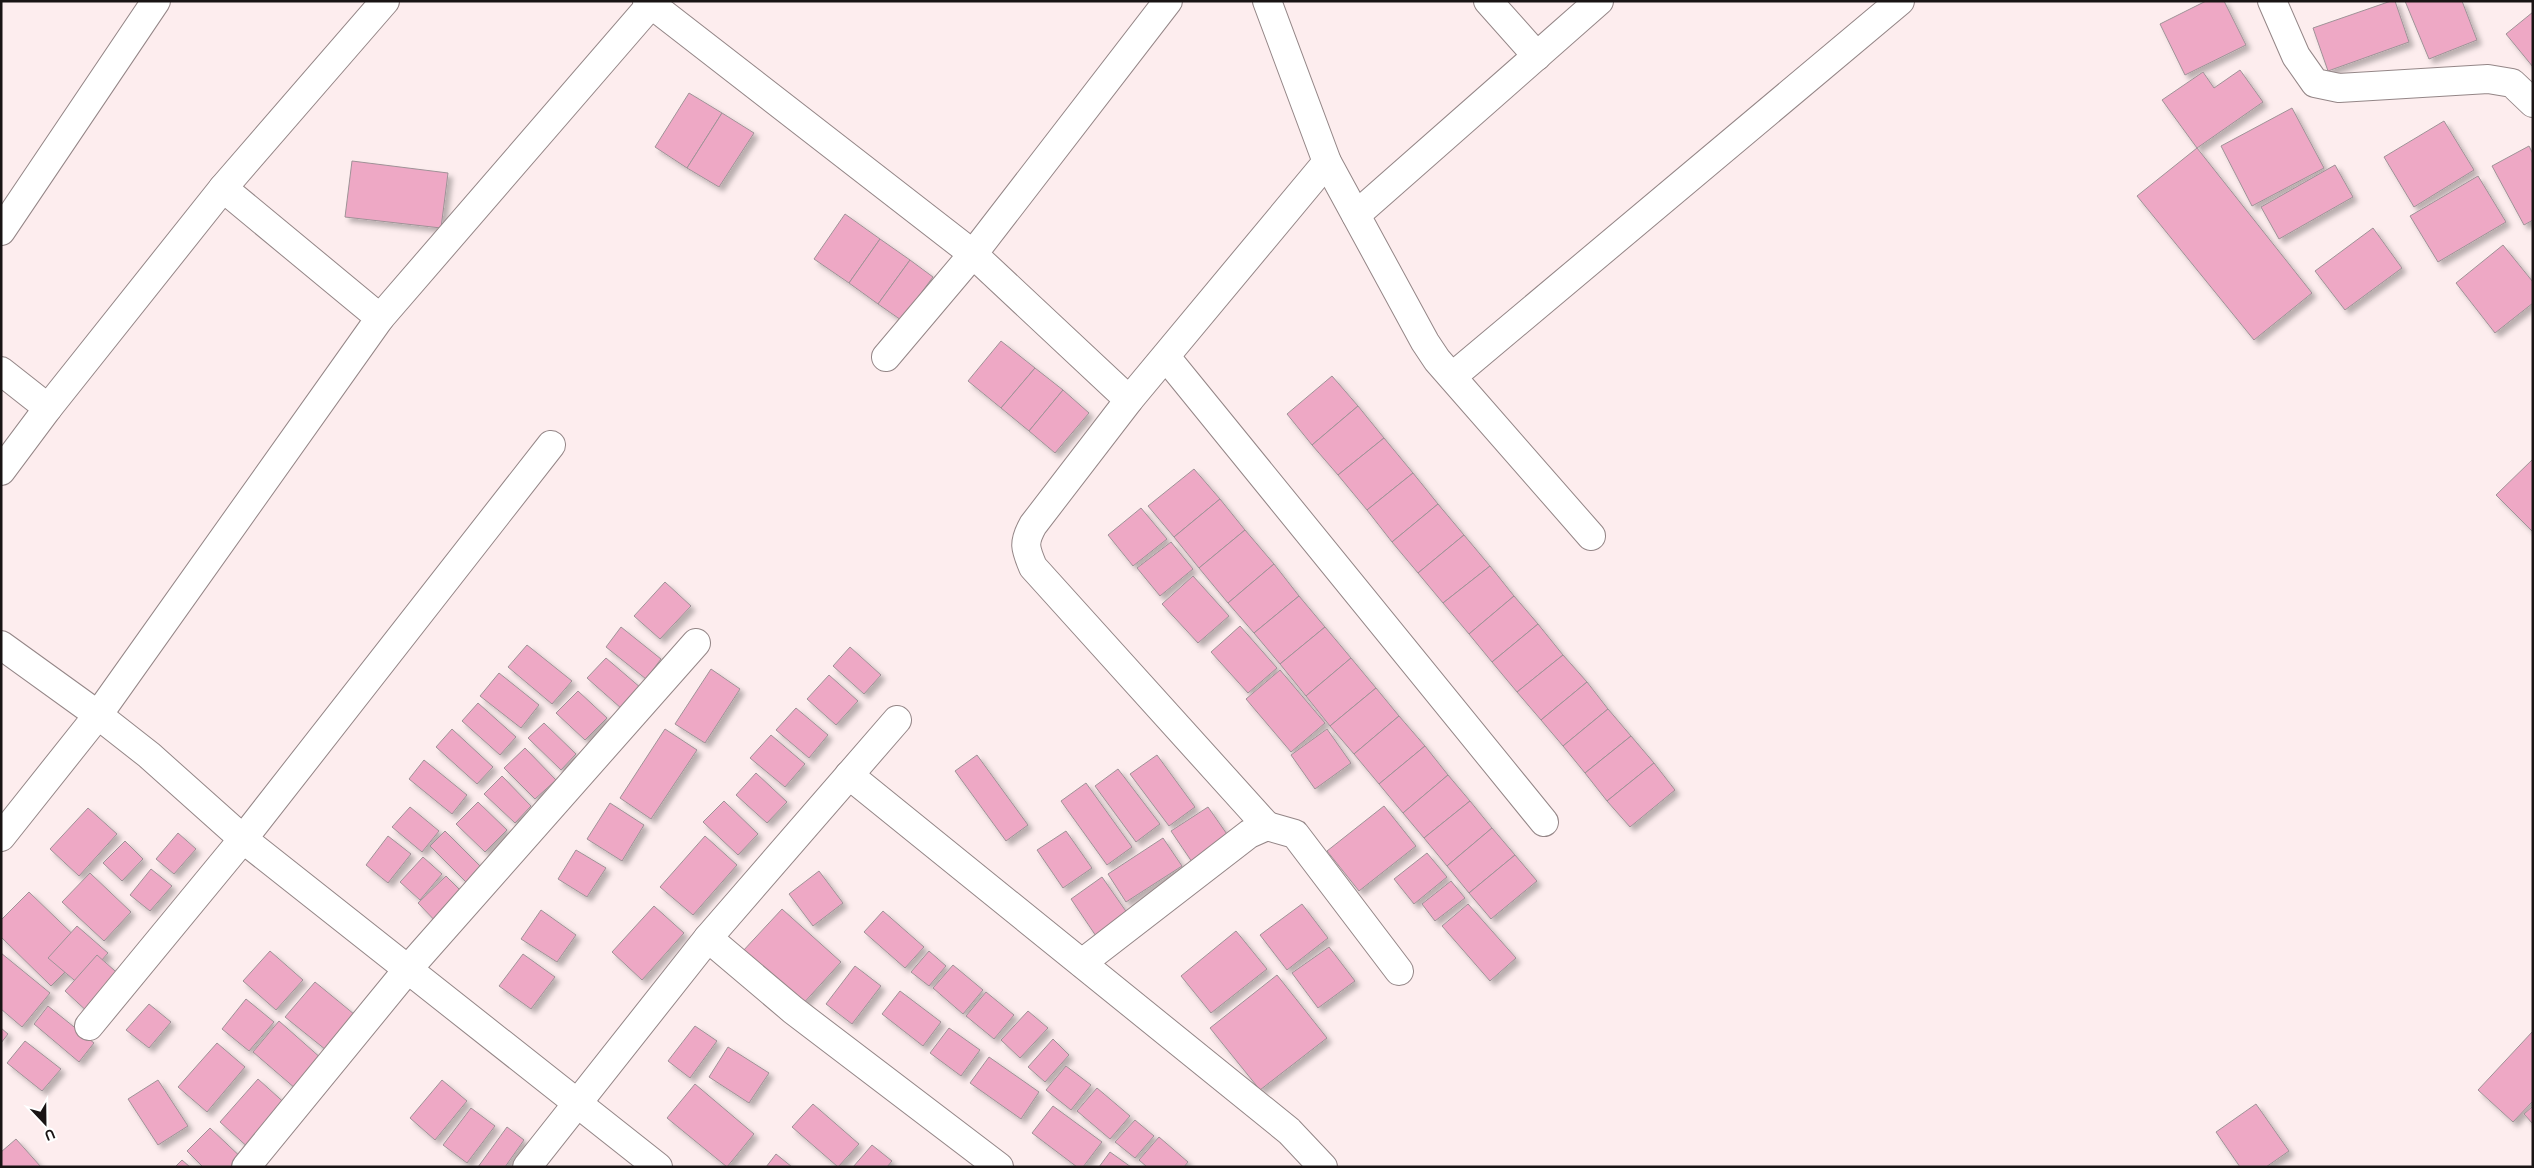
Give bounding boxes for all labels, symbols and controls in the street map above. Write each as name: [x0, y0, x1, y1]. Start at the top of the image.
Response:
north arrow: [20, 1098, 70, 1148]
text: U: [42, 1125, 58, 1145]

